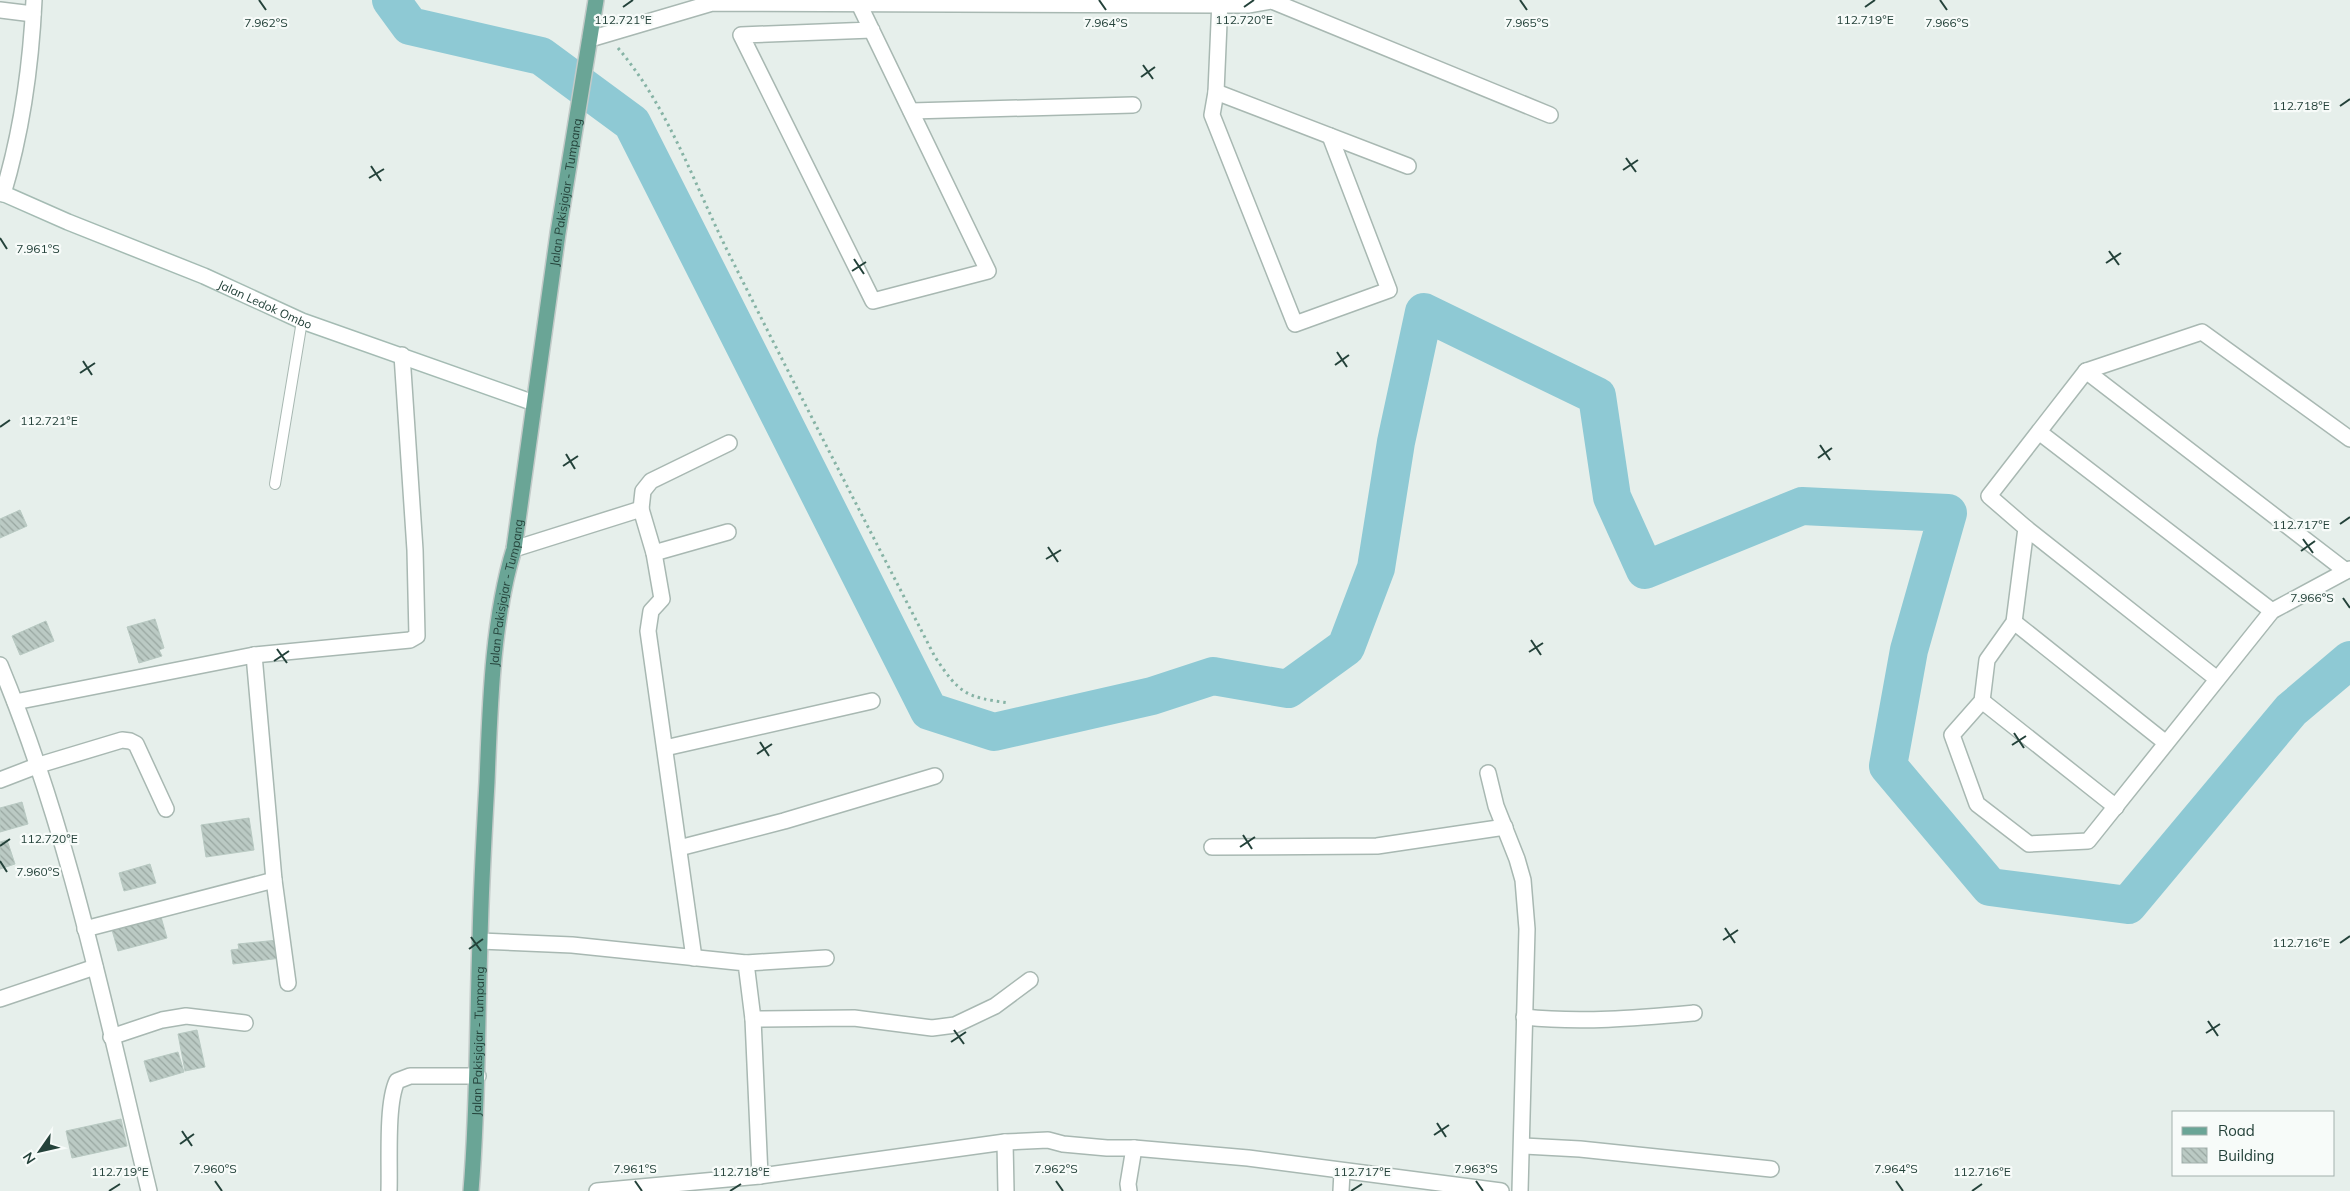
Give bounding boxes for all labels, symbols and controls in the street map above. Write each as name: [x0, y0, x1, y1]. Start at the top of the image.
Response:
text: 112.721°E: [594, 12, 652, 27]
text: 112.720°E: [1215, 12, 1273, 27]
text: 112.719°E: [1836, 12, 1894, 27]
text: 7.962°S: [244, 15, 288, 30]
text: 7.964°S: [1084, 15, 1128, 30]
text: 7.965°S: [1505, 15, 1549, 30]
text: 7.966°S: [1925, 15, 1969, 30]
text: 112.718°E: [2272, 98, 2330, 113]
street label: Jalan Pakisjajar - Tumpang: [546, 117, 584, 267]
text: 7.961°S: [16, 241, 60, 256]
street label: Jalan Ledok Ombo: [216, 276, 314, 332]
text: 112.721°E: [20, 413, 78, 428]
text: 112.717°E: [2272, 517, 2330, 532]
street label: Jalan Pakisjajar - Tumpang: [486, 518, 526, 667]
text: 7.966°S: [2290, 590, 2334, 605]
text: 112.720°E: [20, 831, 78, 846]
text: 7.960°S: [16, 864, 60, 879]
text: 112.716°E: [2272, 935, 2330, 950]
street label: Jalan Pakisjajar - Tumpang: [468, 966, 487, 1116]
legend: [2172, 1111, 2335, 1176]
text: Road: [2218, 1121, 2255, 1140]
north arrow: [15, 1126, 65, 1176]
text: Building: [2218, 1146, 2274, 1165]
text: N: [19, 1149, 40, 1168]
text: 7.960°S: [193, 1161, 237, 1176]
text: 7.961°S: [613, 1161, 657, 1176]
text: 7.962°S: [1034, 1161, 1078, 1176]
text: 7.963°S: [1454, 1161, 1498, 1176]
text: 7.964°S: [1874, 1161, 1918, 1176]
text: 112.719°E: [91, 1164, 149, 1179]
text: 112.718°E: [712, 1164, 770, 1179]
text: 112.717°E: [1333, 1164, 1391, 1179]
text: 112.716°E: [1953, 1164, 2011, 1179]

